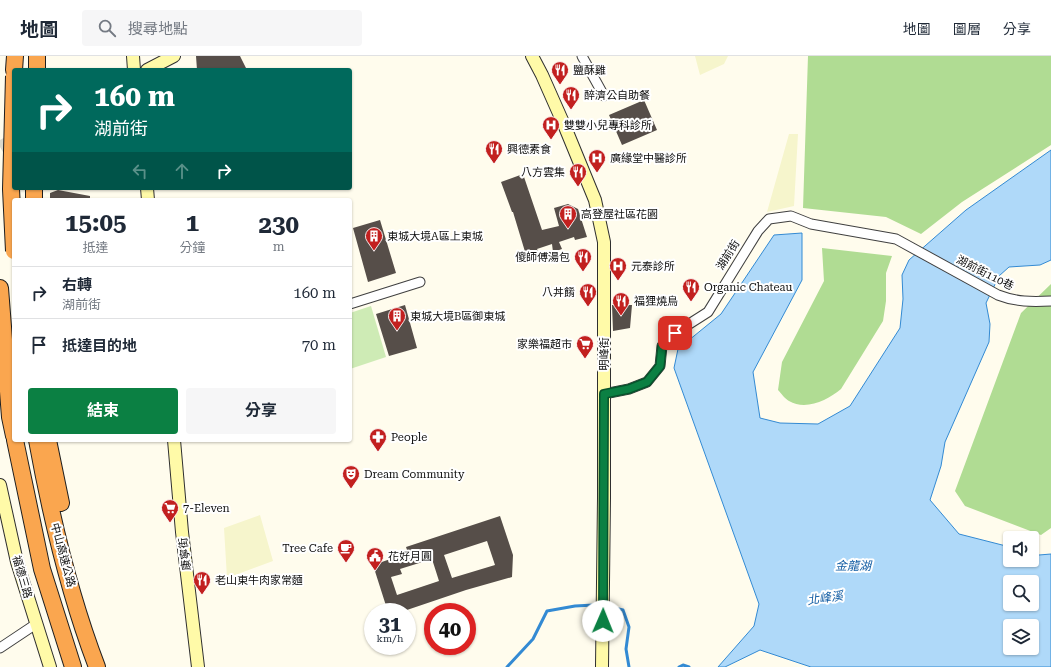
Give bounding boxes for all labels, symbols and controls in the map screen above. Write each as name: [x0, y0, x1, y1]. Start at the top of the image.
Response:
search box: [82, 10, 362, 46]
icon: search: [96, 17, 118, 39]
text: 地圖: [20, 18, 58, 41]
text: 搜尋地點: [128, 20, 188, 38]
text: 地圖: [903, 21, 931, 37]
text: 圖層: [953, 21, 981, 37]
text: 分享: [1003, 21, 1031, 37]
restaurant icon: 鹽酥雞: [550, 60, 570, 85]
place label: 鹽酥雞: [573, 64, 606, 77]
text: 160 m: [94, 80, 175, 113]
icon: right: [28, 84, 80, 136]
restaurant icon: 醉濟公自助餐: [561, 85, 581, 110]
place label: 醉濟公自助餐: [584, 89, 650, 102]
hospital icon: 雙雙小兒專科診所: [541, 115, 561, 140]
text: 湖前街: [94, 118, 148, 139]
place label: 雙雙小兒專科診所: [564, 119, 652, 132]
restaurant icon: 興德素食: [484, 139, 504, 164]
place label: 興德素食: [507, 143, 551, 156]
hospital icon: 廣緣堂中醫診所: [587, 148, 607, 173]
place label: 廣緣堂中醫診所: [610, 152, 687, 165]
icon: left: [129, 160, 151, 182]
icon: ahead: [171, 160, 193, 182]
icon: right: [213, 160, 235, 182]
restaurant icon: 八方雲集: [568, 162, 588, 187]
place label: 八方雲集: [521, 166, 565, 179]
building icon: 高登屋社區花園: [558, 204, 578, 229]
place label: 高登屋社區花園: [581, 208, 658, 221]
text: 15:05: [65, 209, 126, 237]
text: 1: [186, 209, 199, 237]
text: 230: [259, 211, 299, 239]
building icon: 東城大境A區上東城: [364, 226, 384, 251]
place label: 東城大境A區上東城: [387, 230, 483, 243]
street label: 湖前街: [714, 238, 742, 272]
text: m: [273, 239, 285, 254]
text: 抵達: [83, 240, 109, 255]
text: 分鐘: [179, 240, 205, 255]
restaurant icon: 傻師傅湯包: [573, 247, 593, 272]
place label: 傻師傅湯包: [515, 251, 570, 264]
street label: 湖前街110巷: [954, 253, 1016, 293]
hospital icon: 元泰診所: [608, 256, 628, 281]
place label: 元泰診所: [631, 260, 675, 273]
text: 右轉: [62, 276, 92, 294]
restaurant icon: Organic Chateau: [681, 277, 701, 302]
place label: Organic Chateau: [704, 281, 792, 294]
icon: right: [28, 282, 50, 304]
restaurant icon: 八丼餚: [578, 282, 598, 307]
text: 160 m: [293, 284, 336, 302]
place label: 八丼餚: [542, 286, 575, 299]
restaurant icon: 福狸燒鳥: [611, 291, 631, 316]
place label: 福狸燒鳥: [634, 295, 678, 308]
text: 湖前街: [62, 297, 101, 312]
building icon: 東城大境B區御東城: [387, 306, 407, 331]
place label: 東城大境B區御東城: [410, 310, 505, 323]
pin: [658, 316, 692, 350]
icon: arrive: [664, 322, 686, 344]
icon: arrive: [28, 334, 50, 356]
supermarket icon: 家樂福超市: [575, 334, 595, 359]
text: 70 m: [302, 336, 336, 354]
text: 抵達目的地: [62, 337, 137, 355]
place label: 家樂福超市: [517, 338, 572, 351]
street label: 明峰街: [598, 338, 611, 371]
button: 結束: [28, 388, 178, 434]
button: 分享: [186, 388, 336, 434]
pharmacy icon: People: [368, 427, 388, 452]
place label: People: [391, 431, 427, 444]
theatre icon: Dream Community: [341, 464, 361, 489]
place label: Dream Community: [364, 468, 465, 481]
supermarket icon: 7-Eleven: [160, 498, 180, 523]
place label: 7-Eleven: [183, 502, 230, 515]
street label: 中山高速公路: [48, 521, 78, 589]
map controls: [1003, 531, 1039, 655]
button: sound: [1003, 531, 1039, 567]
street label: 康寧街: [177, 537, 193, 571]
cafe icon: Tree Cafe: [336, 538, 356, 563]
place label: Tree Cafe: [282, 542, 333, 555]
public building icon: 花好月圓: [365, 546, 385, 571]
place label: 花好月圓: [388, 550, 432, 563]
street label: 福德三路: [10, 554, 34, 600]
water label: 金龍湖: [835, 559, 873, 573]
restaurant icon: 老山東牛肉家常麵: [192, 570, 212, 595]
place label: 老山東牛肉家常麵: [215, 574, 303, 587]
button: search: [1003, 575, 1039, 611]
water label: 北峰溪: [806, 588, 846, 607]
position arrow: [582, 600, 624, 642]
speed limit sign: 40: [424, 603, 476, 655]
text: 31: [379, 612, 401, 636]
button: layers: [1003, 619, 1039, 655]
text: km/h: [377, 633, 403, 644]

